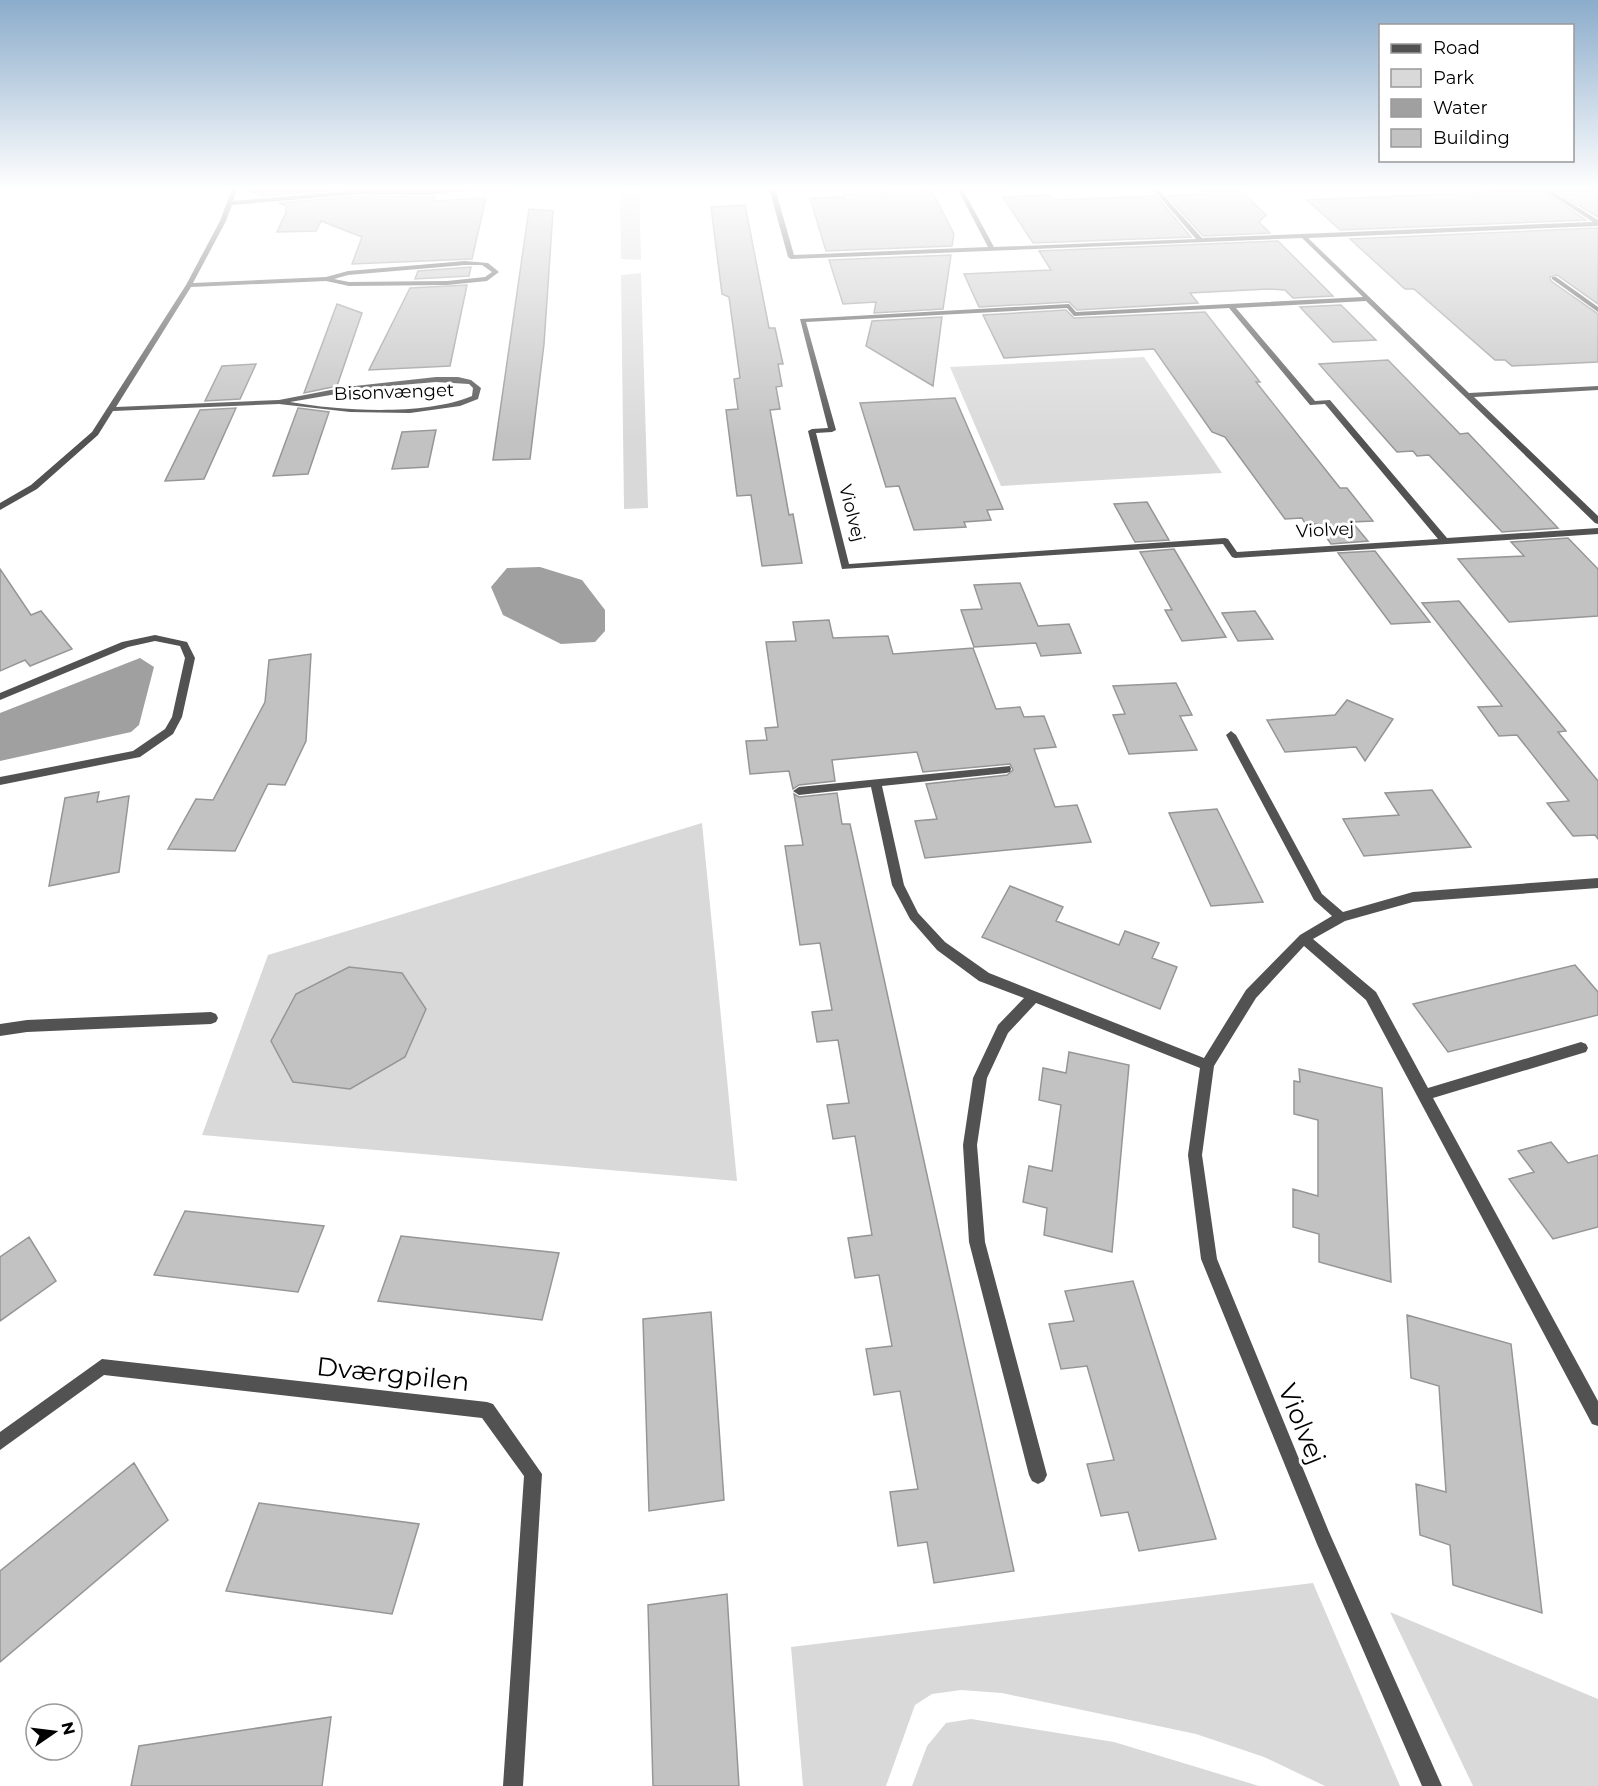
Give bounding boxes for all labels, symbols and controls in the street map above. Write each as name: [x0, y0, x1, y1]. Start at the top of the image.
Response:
legend: [1379, 24, 1574, 162]
text: Road: [1433, 37, 1480, 59]
text: Park: [1433, 67, 1474, 89]
text: Water: [1433, 97, 1488, 119]
text: Building: [1433, 127, 1510, 149]
street label: Bisonvænget: [333, 379, 455, 405]
street label: Violvej: [834, 482, 870, 544]
street label: Violvej: [1295, 517, 1355, 543]
street label: Dværgpilen: [315, 1350, 471, 1398]
street label: Violvej: [1271, 1379, 1333, 1469]
north arrow: [24, 1702, 84, 1762]
text: N: [57, 1720, 79, 1737]

